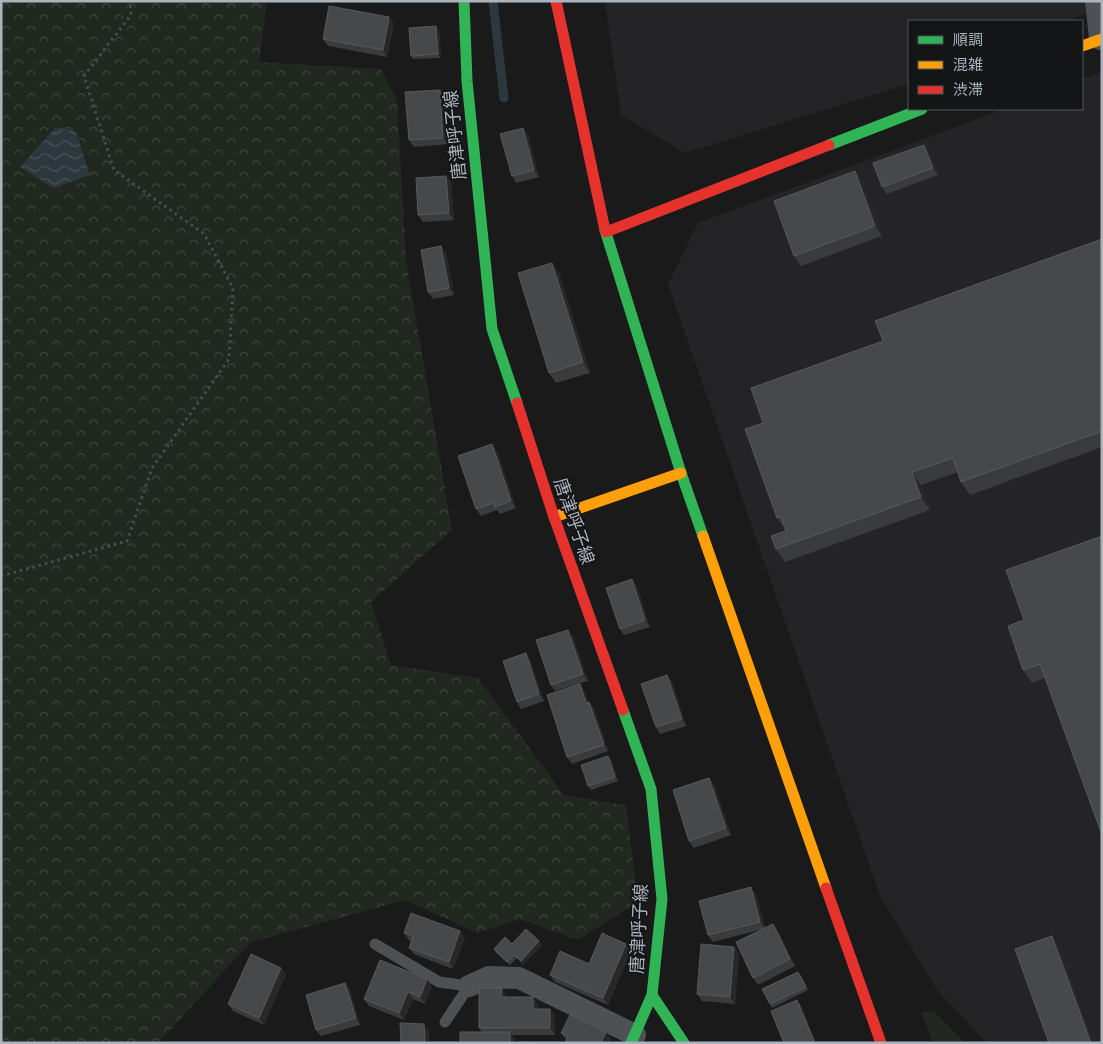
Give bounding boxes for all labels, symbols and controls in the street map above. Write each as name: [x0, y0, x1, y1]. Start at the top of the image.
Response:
legend: [908, 20, 1083, 110]
text: 順調: [953, 31, 983, 49]
text: 混雑: [953, 56, 983, 74]
text: 渋滞: [953, 81, 983, 99]
street label: 唐津呼子線: [439, 89, 470, 181]
street label: 唐津呼子線: [550, 475, 599, 567]
street label: 唐津呼子線: [626, 883, 651, 974]

